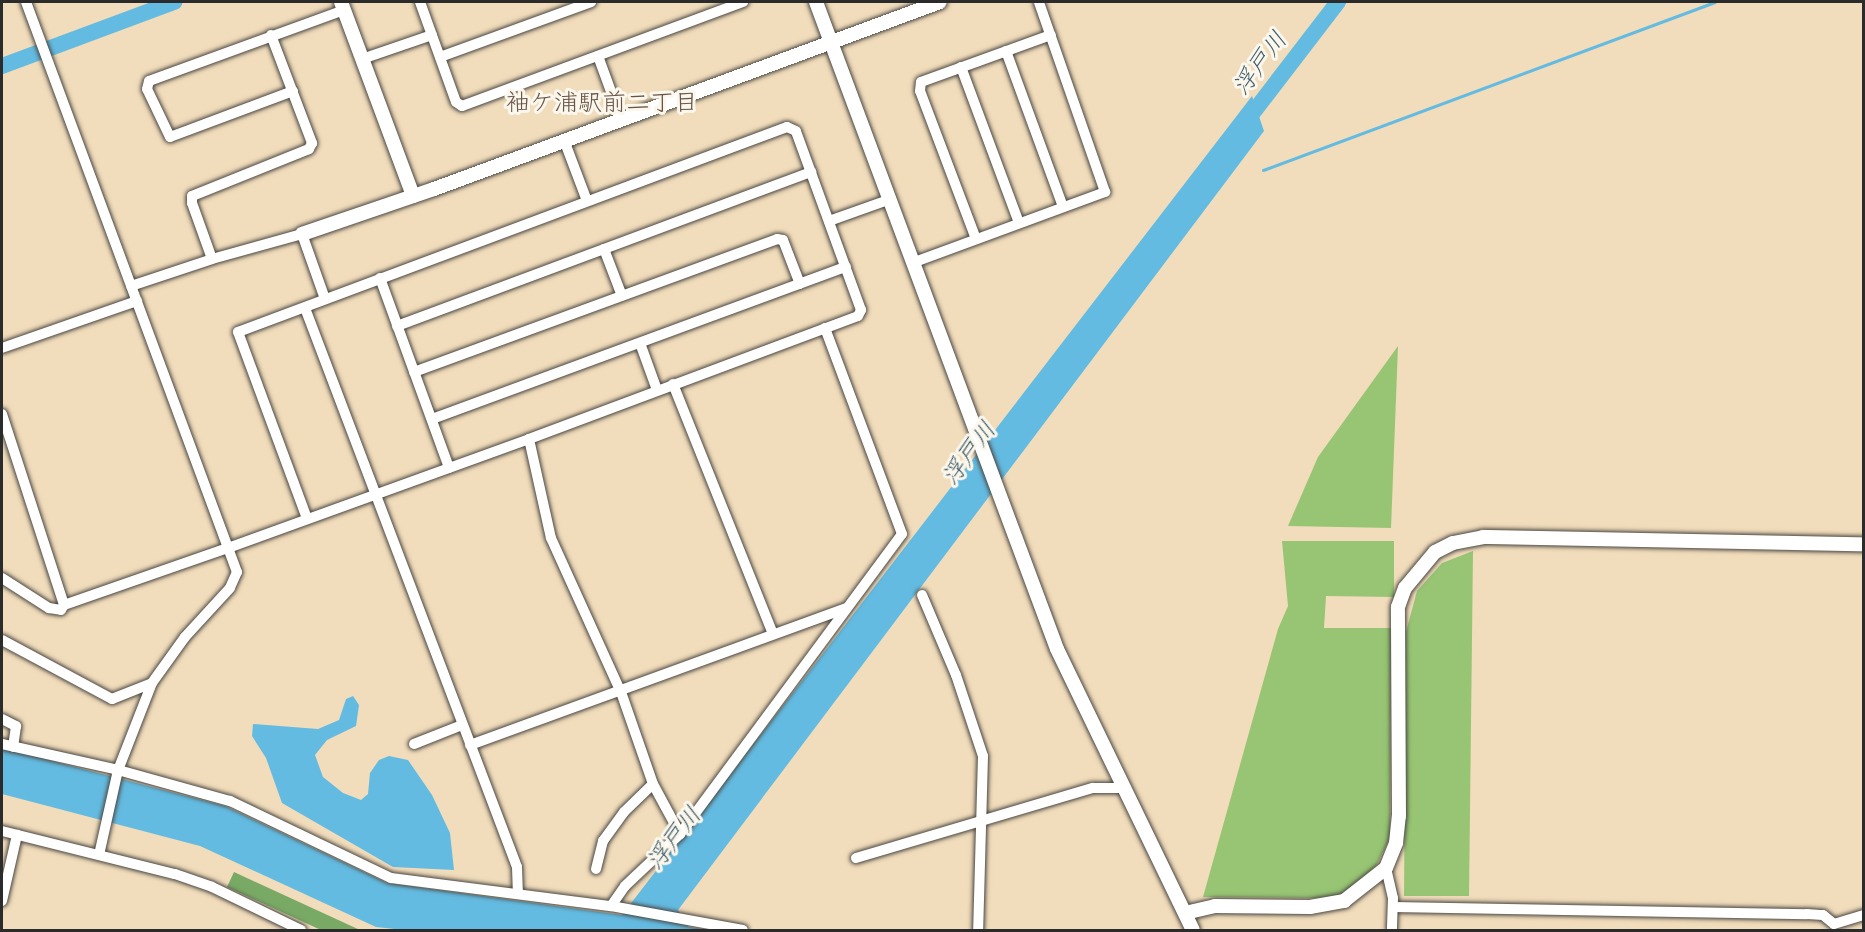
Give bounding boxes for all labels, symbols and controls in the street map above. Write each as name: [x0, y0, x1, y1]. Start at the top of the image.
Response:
water label: 浮戸川: [1228, 27, 1294, 101]
district label: 袖ケ浦駅前二丁目: [506, 90, 698, 118]
water label: 浮戸川: [937, 417, 1003, 491]
water label: 浮戸川: [641, 802, 709, 876]

